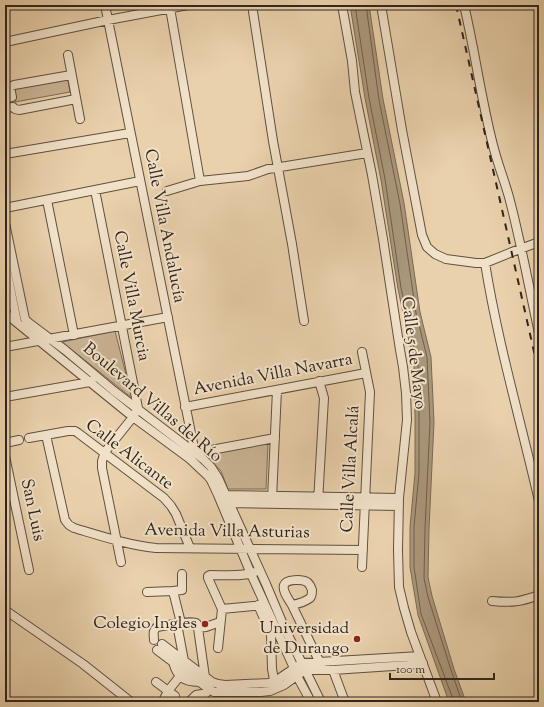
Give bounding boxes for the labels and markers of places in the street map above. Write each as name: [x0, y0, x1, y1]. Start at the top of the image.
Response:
place label: Colegio Ingles: [93, 612, 197, 636]
place label: Universidad de Durango: [259, 617, 349, 661]
marker: Colegio Ingles: [200, 619, 210, 629]
marker: Universidad de Durango: [352, 634, 362, 644]

